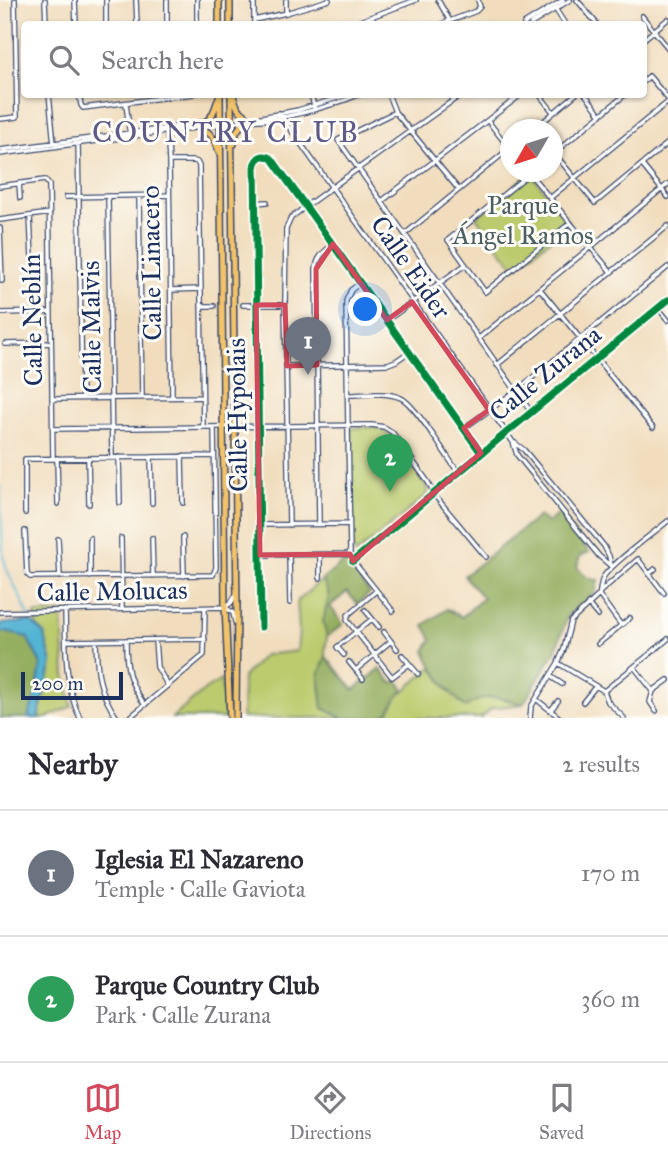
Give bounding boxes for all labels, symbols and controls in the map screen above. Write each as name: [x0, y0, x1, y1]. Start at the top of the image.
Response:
search box: [21, 21, 647, 98]
icon: search: [45, 41, 83, 79]
text: Search here: [101, 44, 224, 76]
district label: COUNTRY CLUB: [92, 114, 360, 150]
north arrow: [500, 119, 563, 182]
street label: Calle Linacero: [134, 185, 168, 341]
park label: Parque Ángel Ramos: [452, 189, 593, 251]
street label: Calle Eider: [364, 209, 458, 325]
street label: Calle Neblín: [15, 254, 49, 386]
street label: Calle Malvis: [74, 260, 108, 394]
your location: [348, 292, 382, 326]
pin: 1: [285, 317, 331, 375]
street label: Calle Zurana: [482, 318, 608, 428]
street label: Calle Hypolais: [220, 338, 254, 492]
pin: 2: [367, 434, 413, 492]
street label: Calle Molucas: [36, 574, 188, 608]
scale bar: [21, 669, 122, 701]
text: 200 m: [32, 672, 84, 695]
text: Nearby: [28, 746, 118, 782]
text: 2 results: [562, 750, 640, 778]
text: Iglesia El Nazareno: [95, 843, 303, 875]
text: 1: [46, 859, 56, 887]
text: 170 m: [581, 859, 640, 887]
text: Temple · Calle Gaviota: [95, 875, 305, 903]
text: Parque Country Club: [95, 969, 319, 1001]
text: 2: [45, 985, 57, 1013]
text: 360 m: [581, 985, 640, 1013]
text: Park · Calle Zurana: [95, 1001, 271, 1029]
tab: Map: [84, 1079, 122, 1144]
tab: Directions: [289, 1079, 371, 1144]
tab: Saved: [539, 1079, 584, 1144]

